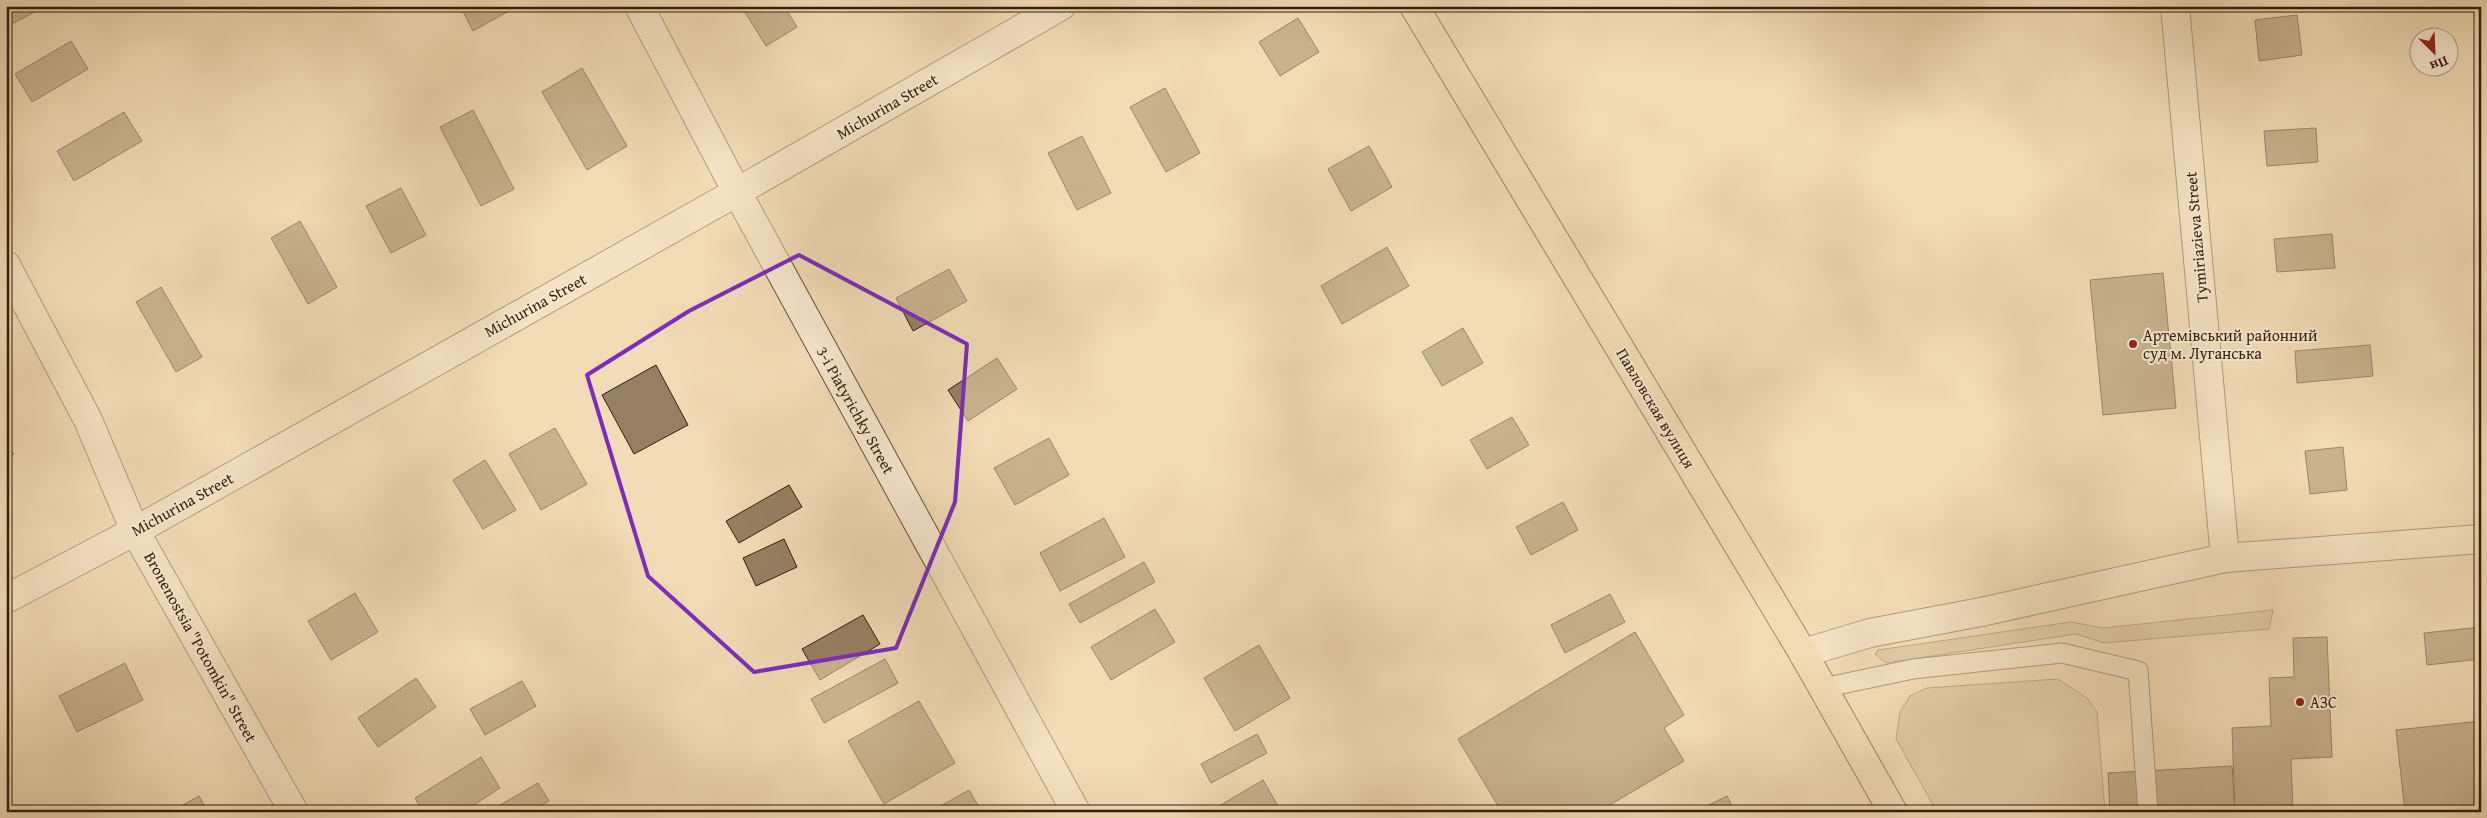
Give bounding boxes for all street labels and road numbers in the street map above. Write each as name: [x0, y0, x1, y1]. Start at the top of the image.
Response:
street label: Michurina Street: [832, 67, 943, 145]
street label: Tymiriazieva Street: [2178, 170, 2214, 303]
street label: Michurina Street: [479, 267, 591, 343]
street label: 3-i Piatyrichky Street: [811, 342, 901, 478]
street label: Павловская вулиця: [1611, 343, 1701, 473]
street label: Michurina Street: [126, 466, 238, 542]
street label: Bronenostsia "Potomkin" Street: [139, 547, 264, 747]

